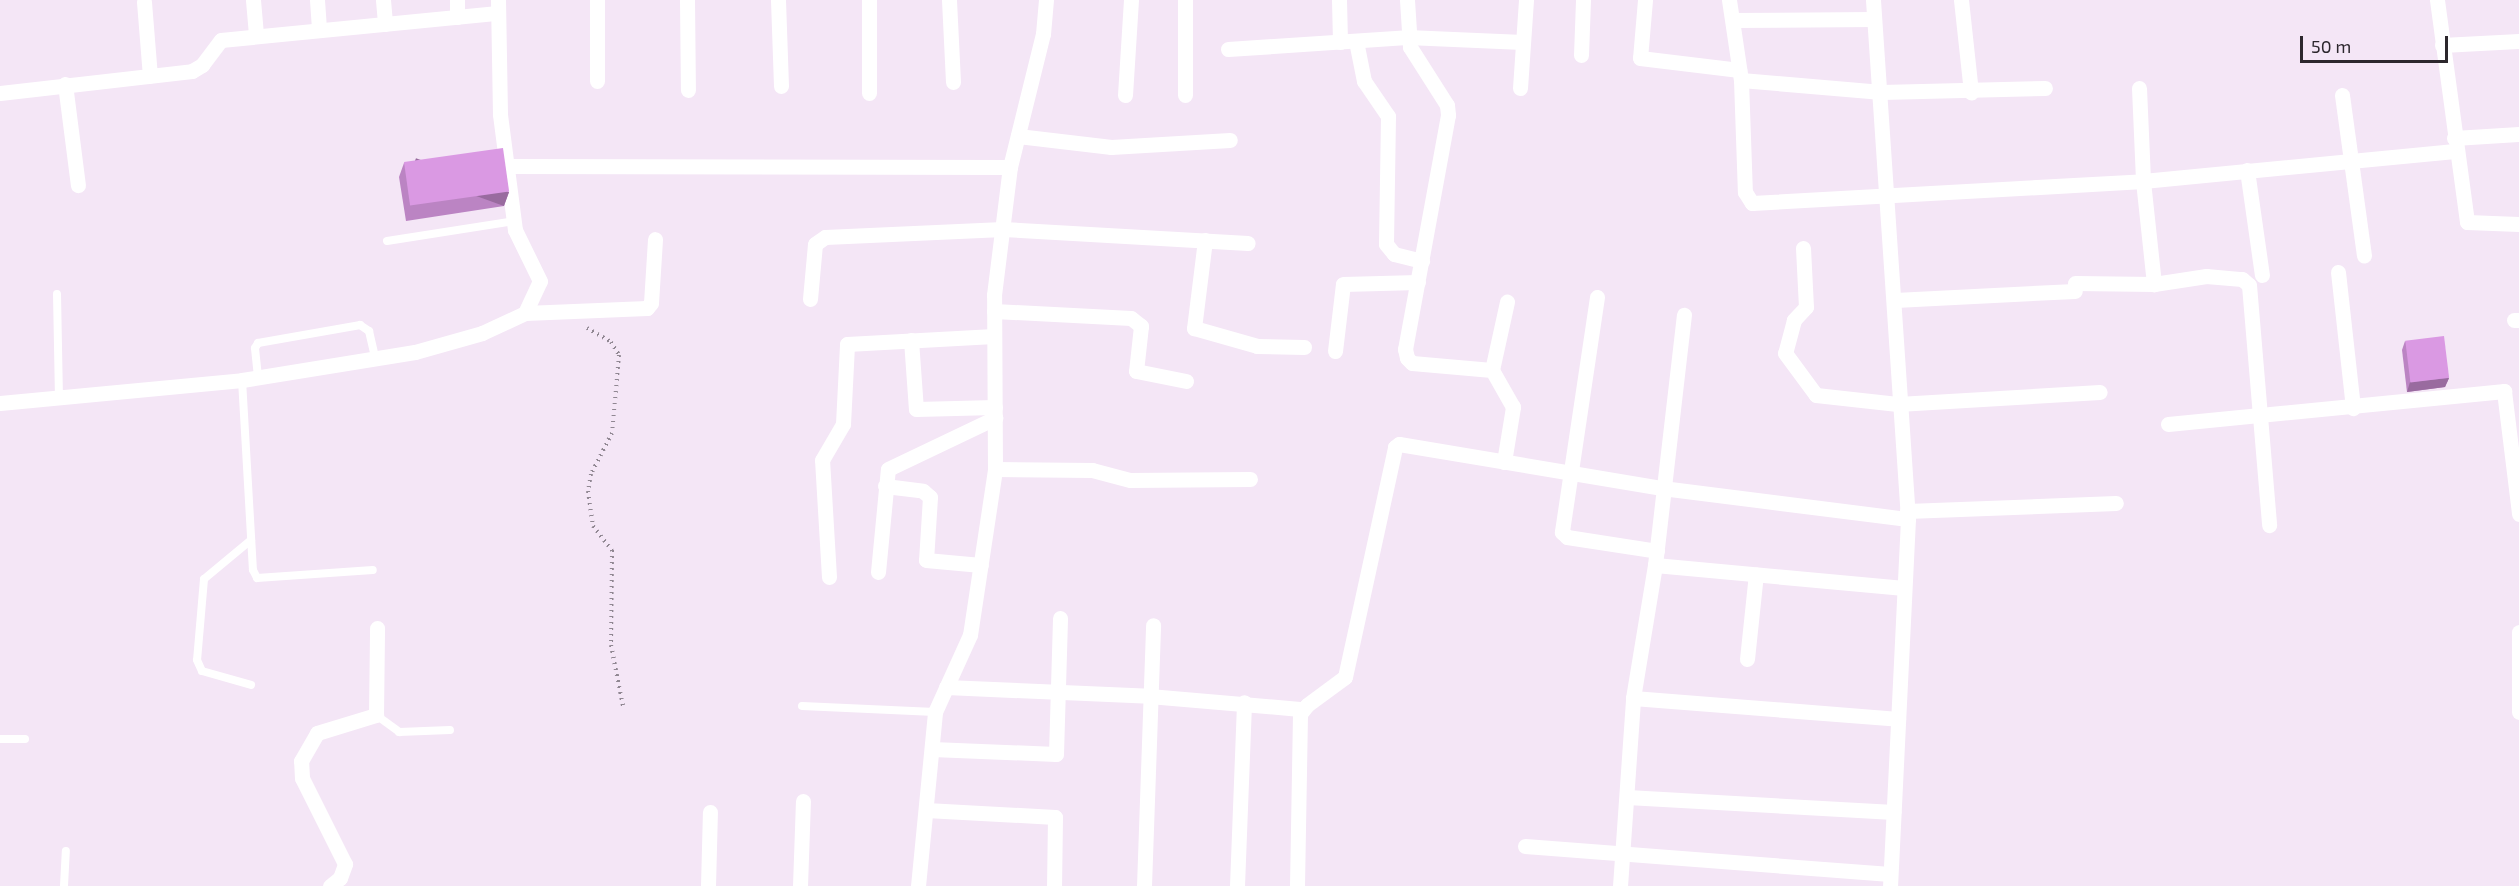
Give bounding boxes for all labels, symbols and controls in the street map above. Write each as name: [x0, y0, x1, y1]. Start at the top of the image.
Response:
scale bar: [2303, 24, 2452, 62]
text: 50 m: [2311, 35, 2351, 57]

